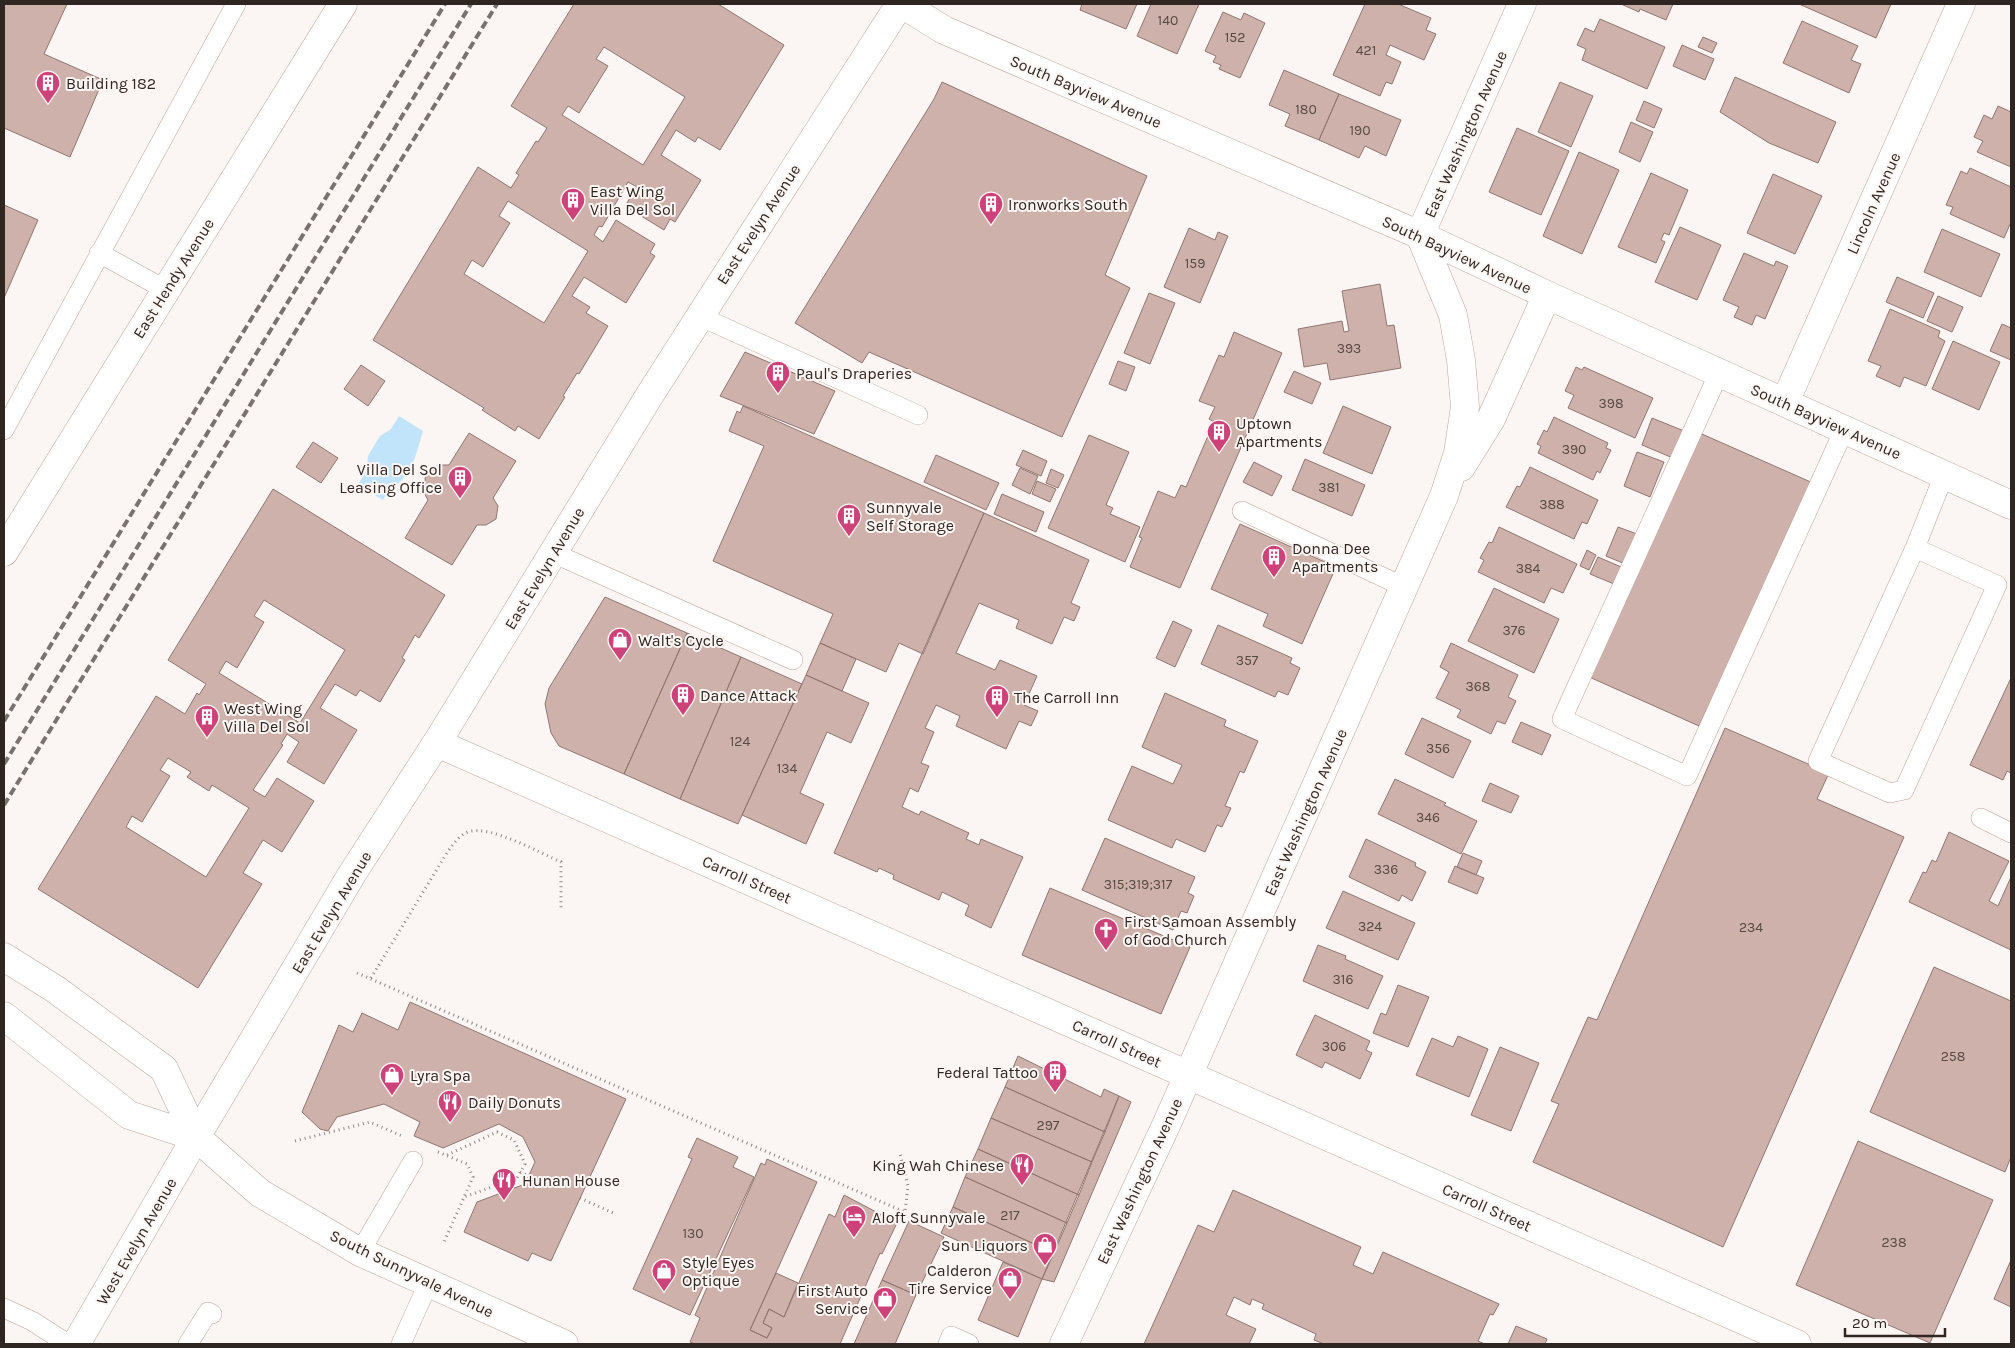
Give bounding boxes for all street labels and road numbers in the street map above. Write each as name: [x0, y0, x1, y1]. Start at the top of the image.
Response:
street label: East Washington Avenue: [1420, 48, 1511, 221]
street label: South Bayview Avenue: [1007, 51, 1164, 132]
street label: Lincoln Avenue: [1843, 149, 1904, 257]
street label: East Evelyn Avenue: [713, 161, 804, 288]
street label: South Bayview Avenue: [1379, 211, 1535, 297]
street label: East Hendy Avenue: [129, 215, 218, 342]
street label: South Bayview Avenue: [1748, 380, 1904, 463]
street label: East Evelyn Avenue: [500, 504, 588, 633]
street label: East Washington Avenue: [1260, 726, 1351, 899]
street label: East Evelyn Avenue: [287, 848, 375, 977]
street label: Carroll Street: [699, 851, 794, 908]
street label: Carroll Street: [1069, 1015, 1164, 1072]
street label: East Washington Avenue: [1093, 1095, 1186, 1267]
street label: West Evelyn Avenue: [92, 1174, 181, 1308]
street label: Carroll Street: [1439, 1179, 1534, 1236]
street label: South Sunnyvale Avenue: [327, 1226, 497, 1321]

